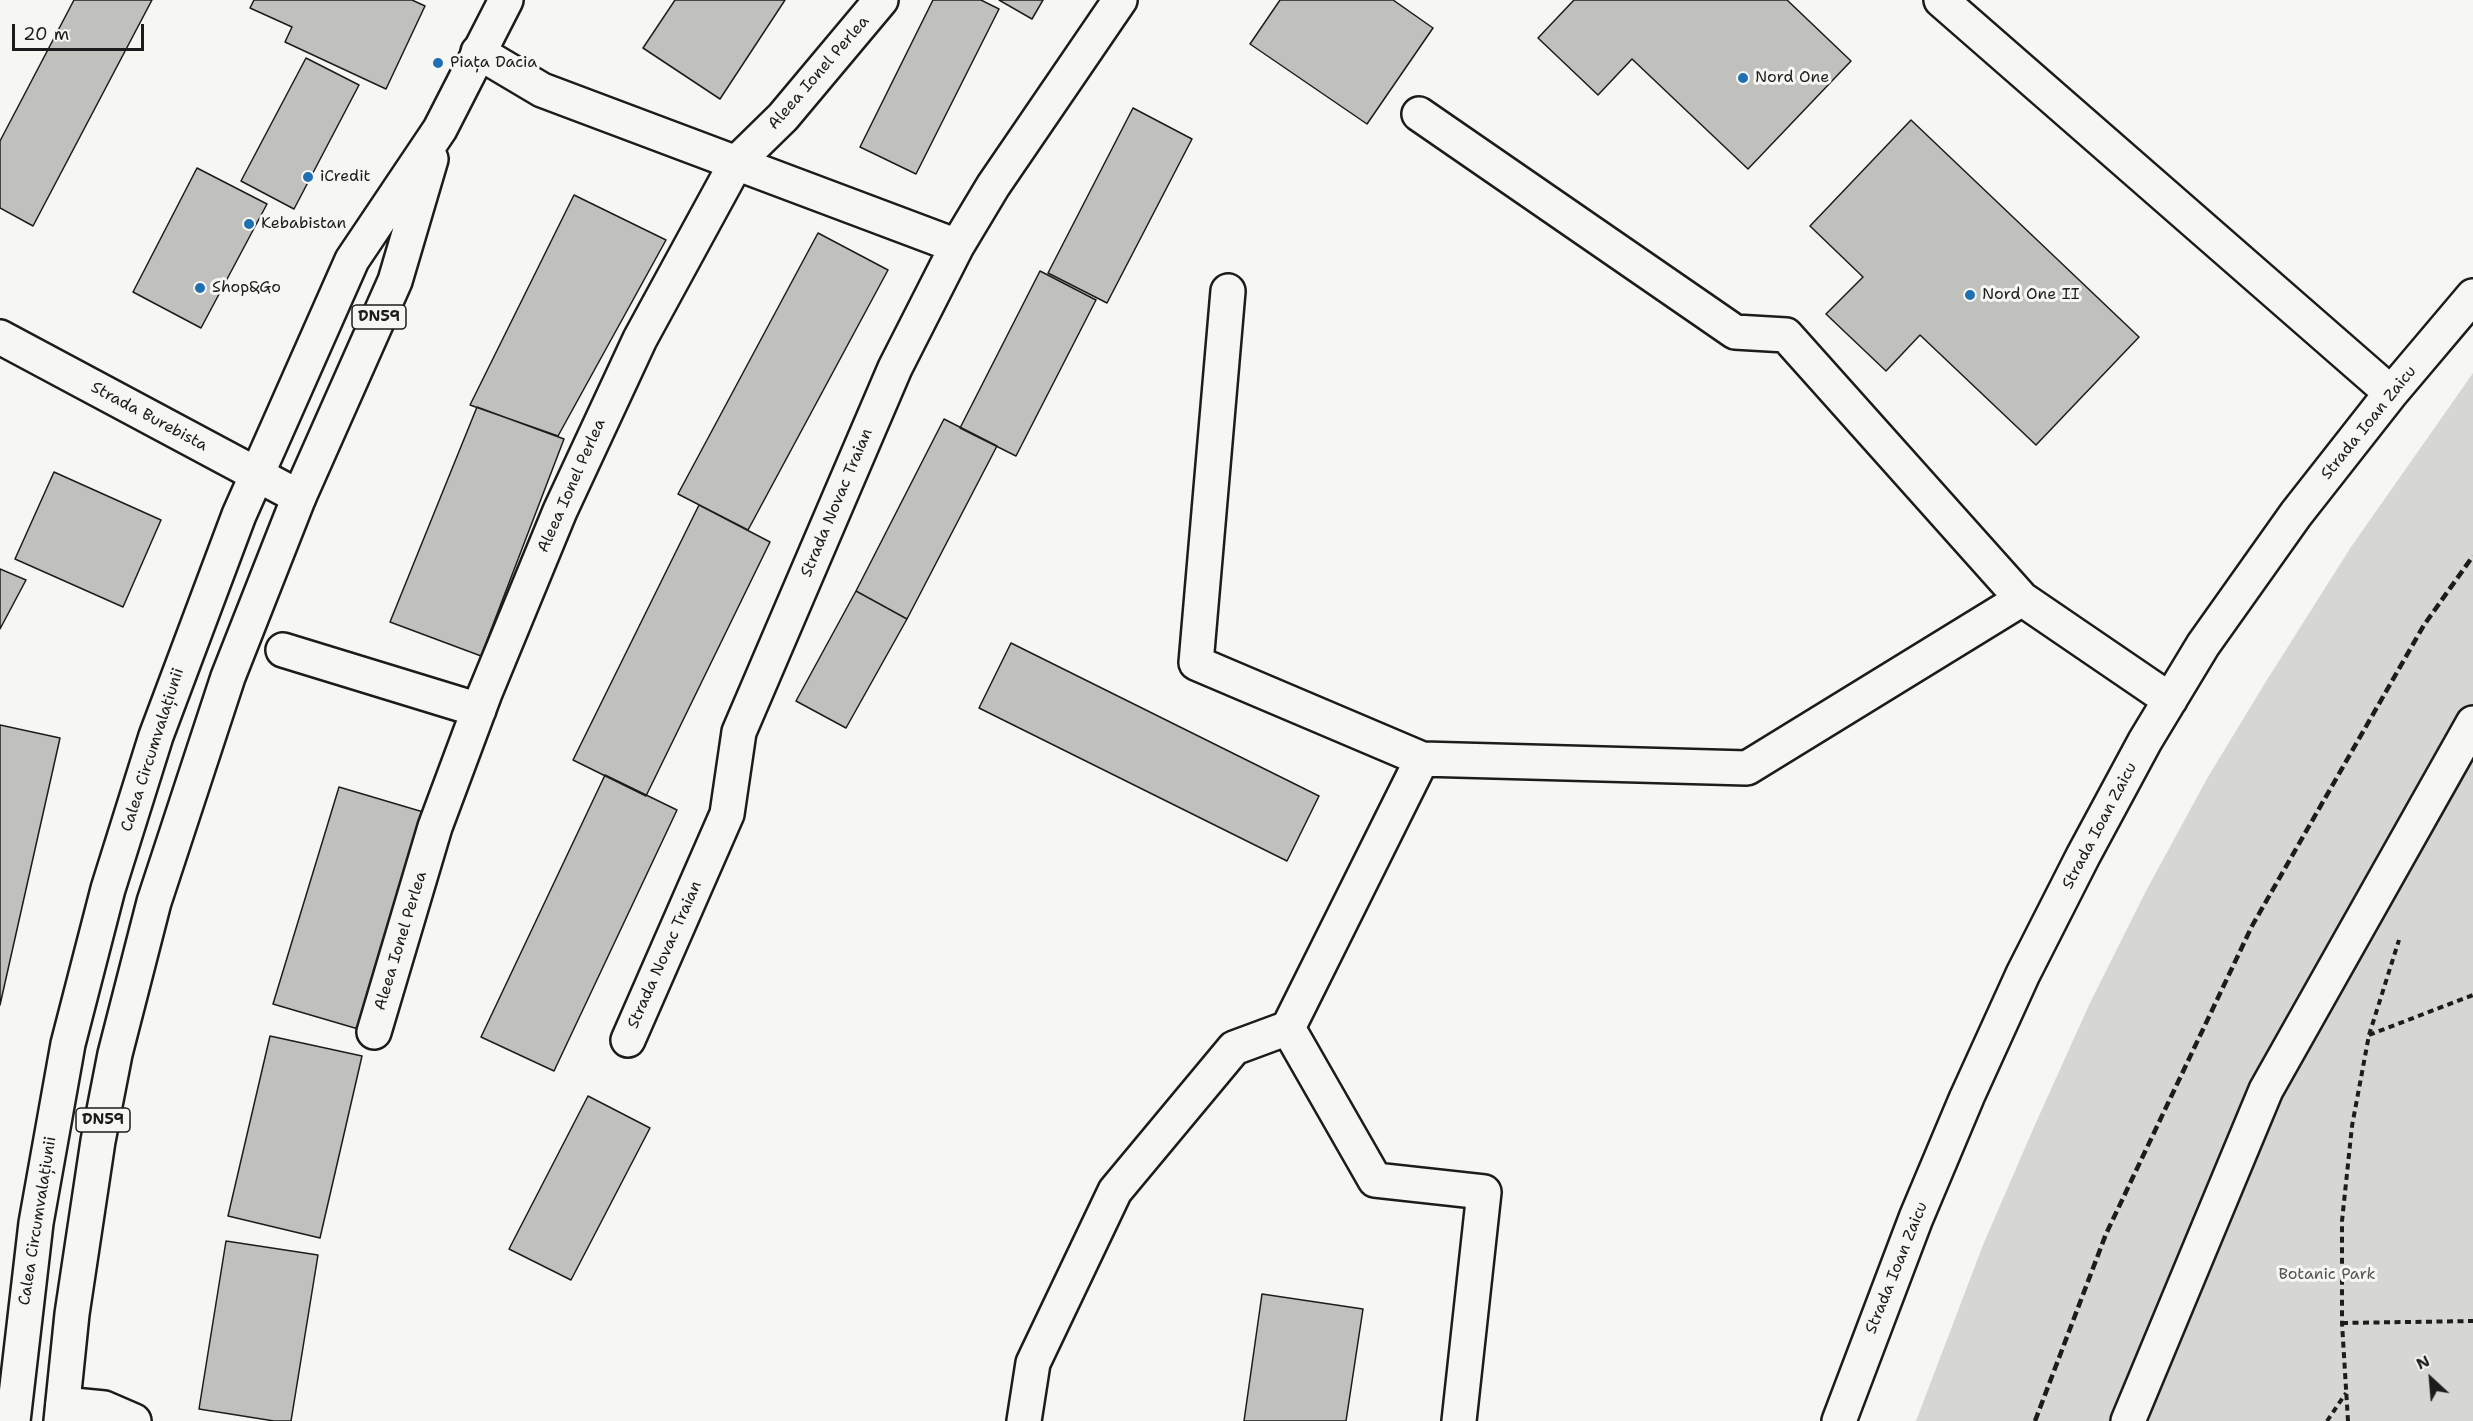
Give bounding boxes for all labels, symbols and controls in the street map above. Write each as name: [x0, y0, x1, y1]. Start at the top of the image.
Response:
scale bar: [15, 12, 147, 50]
street label: Aleea Ionel Perlea: [764, 12, 874, 134]
text: 20 m: [23, 22, 69, 46]
place label: Piața Dacia: [450, 53, 537, 73]
marker: Piața Dacia: [431, 56, 445, 70]
place label: Nord One: [1755, 68, 1829, 88]
marker: Nord One: [1736, 71, 1750, 85]
place label: iCredit: [320, 167, 371, 187]
marker: iCredit: [301, 170, 315, 184]
place label: Kebabistan: [261, 214, 346, 234]
marker: Kebabistan: [242, 217, 256, 231]
place label: Shop&Go: [212, 278, 281, 298]
marker: Shop&Go: [193, 281, 207, 295]
place label: Nord One II: [1982, 285, 2080, 305]
marker: Nord One II: [1963, 288, 1977, 302]
road number: DN59: [352, 305, 406, 329]
street label: Strada Ioan Zaicu: [2317, 362, 2421, 484]
street label: Strada Burebista: [87, 378, 211, 456]
street label: Aleea Ionel Perlea: [534, 416, 610, 556]
street label: Strada Novac Traian: [797, 426, 877, 580]
street label: Calea Circumvalațiunii: [117, 666, 189, 834]
street label: Strada Ioan Zaicu: [2059, 759, 2141, 893]
street label: Aleea Ionel Perlea: [371, 869, 431, 1013]
street label: Strada Novac Traian: [624, 878, 706, 1032]
road number: DN59: [76, 1108, 130, 1132]
street label: Calea Circumvalațiunii: [15, 1135, 61, 1307]
street label: Strada Ioan Zaicu: [1862, 1199, 1932, 1337]
park label: Botanic Park: [2278, 1265, 2376, 1285]
north arrow: [2401, 1349, 2461, 1409]
text: N: [2413, 1350, 2433, 1375]

